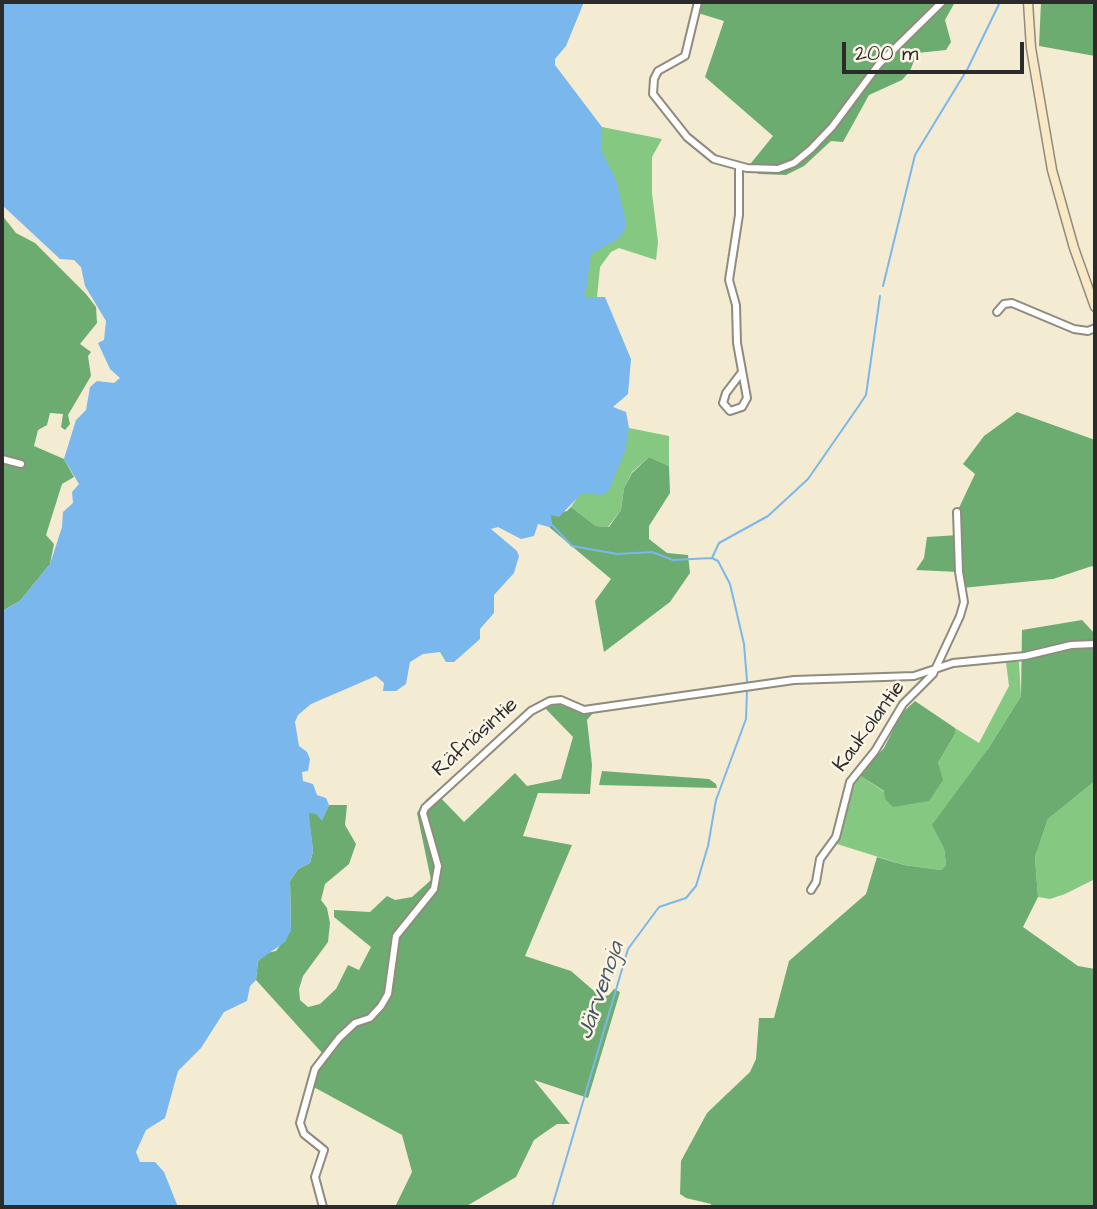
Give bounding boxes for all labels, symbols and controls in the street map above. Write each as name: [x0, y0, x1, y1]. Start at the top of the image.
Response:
scale bar: [845, 28, 1027, 72]
text: 200 m: [855, 39, 918, 68]
street label: Kaukolantie: [829, 677, 911, 777]
street label: Räfnäsintie: [428, 693, 524, 783]
water label: Järvenoja: [572, 939, 632, 1043]

